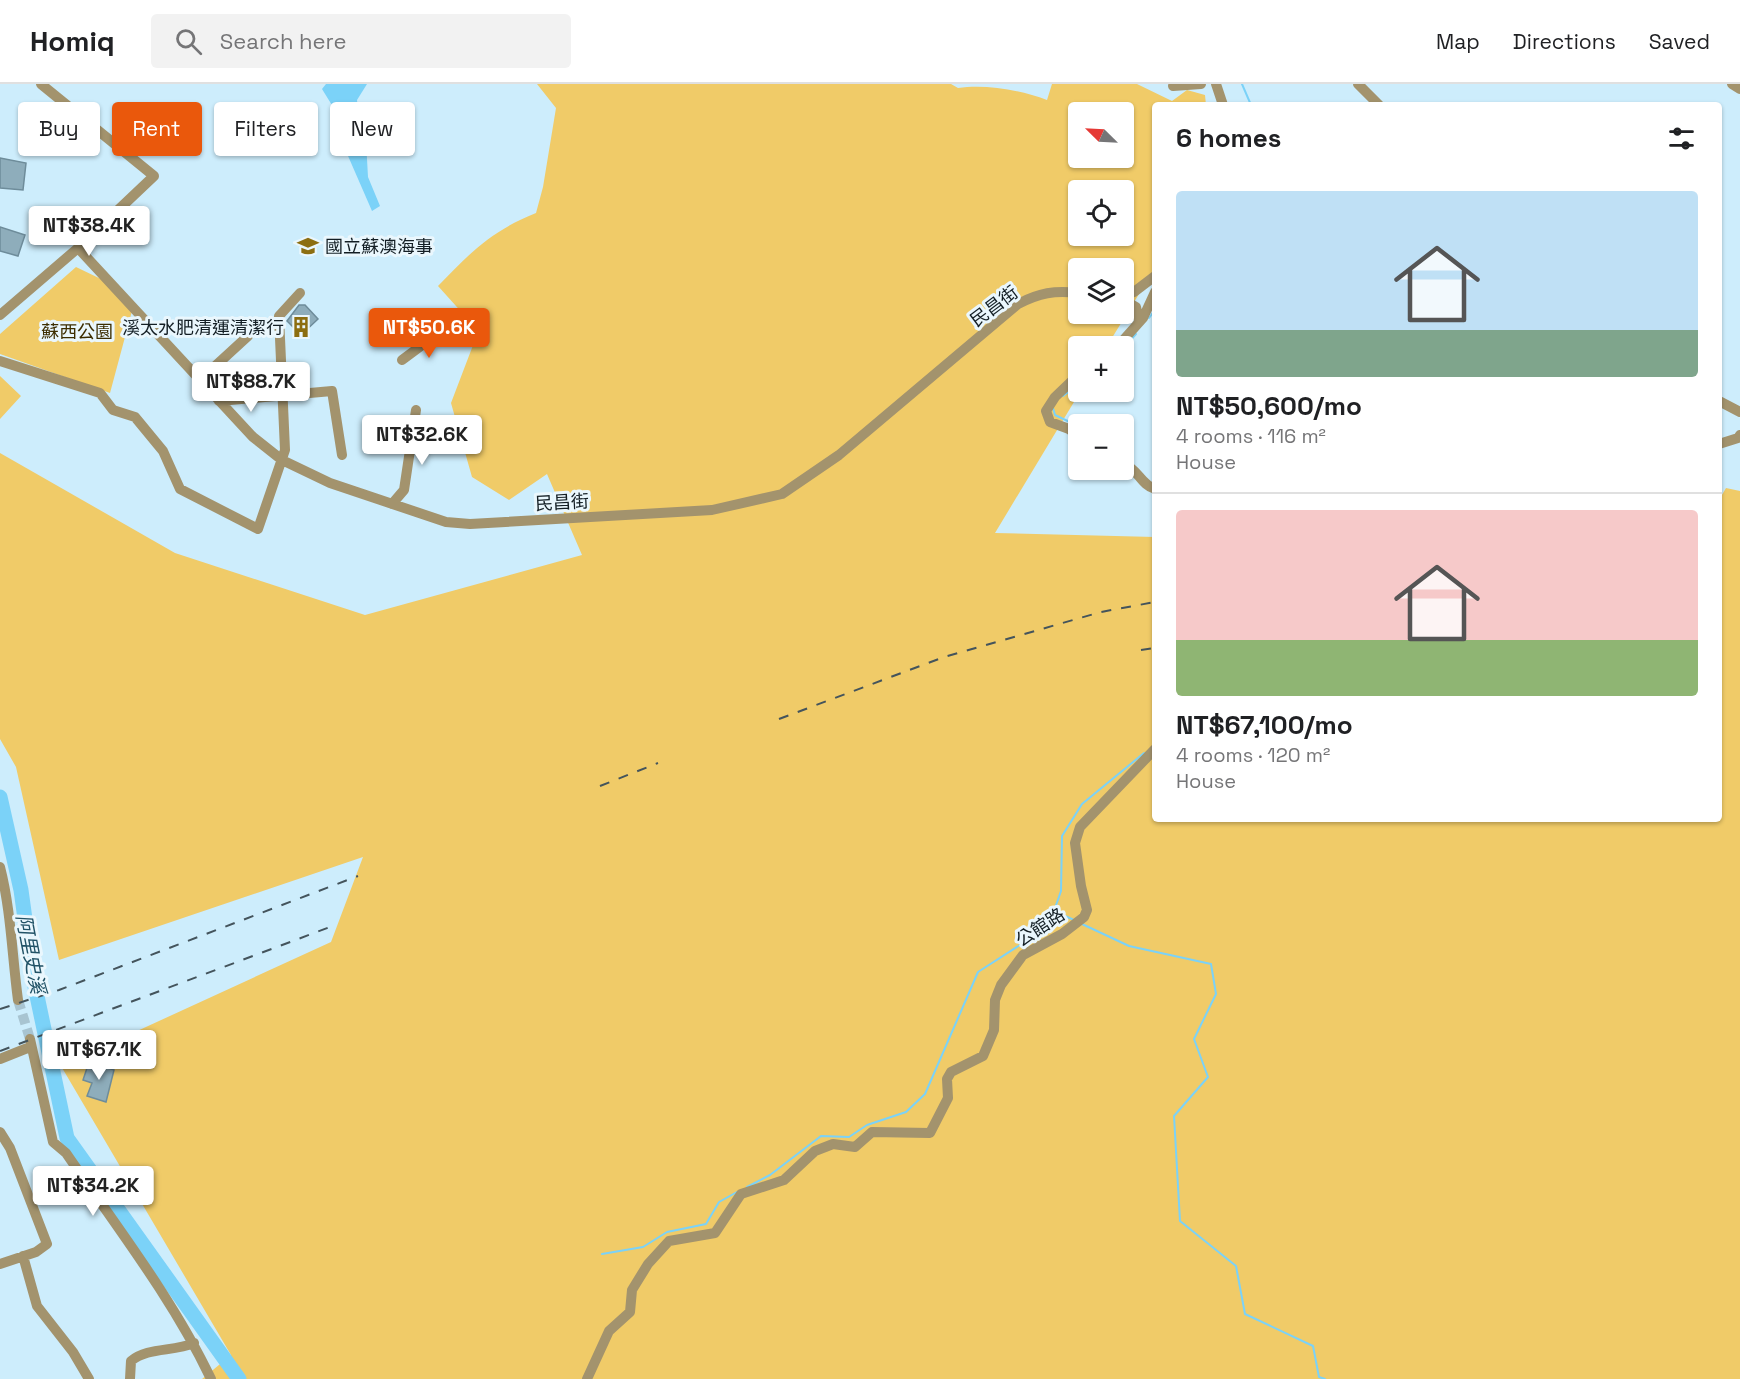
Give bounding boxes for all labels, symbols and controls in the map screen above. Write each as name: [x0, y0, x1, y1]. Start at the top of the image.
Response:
search box: [151, 14, 571, 68]
text: Homiq: [30, 23, 115, 59]
icon: search: [172, 25, 205, 58]
text: Search here: [220, 27, 347, 55]
text: Map: [1436, 28, 1480, 55]
text: Directions: [1513, 28, 1616, 55]
text: Saved: [1649, 28, 1710, 55]
chip: Buy: [18, 102, 100, 156]
chip: Rent: [112, 102, 202, 156]
chip: Filters: [214, 102, 318, 156]
chip: New: [330, 102, 415, 156]
north arrow: [1068, 102, 1134, 168]
map controls: [1068, 102, 1134, 480]
text: 6 homes: [1176, 121, 1281, 155]
icon: filters: [1665, 122, 1698, 155]
button: locate: [1068, 180, 1134, 246]
pin: NT$38.4K: [27, 206, 151, 257]
text: NT$38.4K: [43, 212, 135, 238]
icon: home: [1383, 230, 1491, 338]
school or university icon: 國立蘇澳海事: [296, 234, 320, 258]
place label: 國立蘇澳海事: [325, 235, 433, 258]
button: layers: [1068, 258, 1134, 324]
street label: 民昌街: [966, 281, 1022, 331]
pin: NT$50.6K: [367, 308, 491, 359]
text: NT$50.6K: [383, 314, 475, 340]
building icon: 溪太水肥清運清潔行: [289, 315, 313, 339]
place label: 溪太水肥清運清潔行: [122, 316, 284, 339]
park label: 蘇西公園: [41, 320, 113, 343]
button: +: [1068, 336, 1134, 402]
pin: NT$88.7K: [189, 362, 313, 413]
text: NT$88.7K: [206, 368, 296, 394]
text: NT$50,600/mo: [1176, 389, 1362, 423]
button: −: [1068, 414, 1134, 480]
pin: NT$32.6K: [360, 415, 484, 466]
text: NT$32.6K: [376, 421, 468, 447]
text: 4 rooms · 116 m²: [1176, 423, 1326, 449]
text: House: [1176, 449, 1236, 475]
street label: 民昌街: [534, 489, 590, 515]
icon: home: [1383, 549, 1491, 657]
text: NT$67,100/mo: [1176, 708, 1353, 742]
text: 4 rooms · 120 m²: [1176, 742, 1330, 768]
text: House: [1176, 768, 1236, 794]
street label: 公館路: [1011, 903, 1069, 951]
water label: 阿里史溪: [11, 912, 52, 999]
pin: NT$67.1K: [37, 1030, 161, 1081]
text: NT$67.1K: [56, 1036, 142, 1062]
pin: NT$34.2K: [31, 1166, 155, 1217]
text: NT$34.2K: [47, 1172, 139, 1198]

